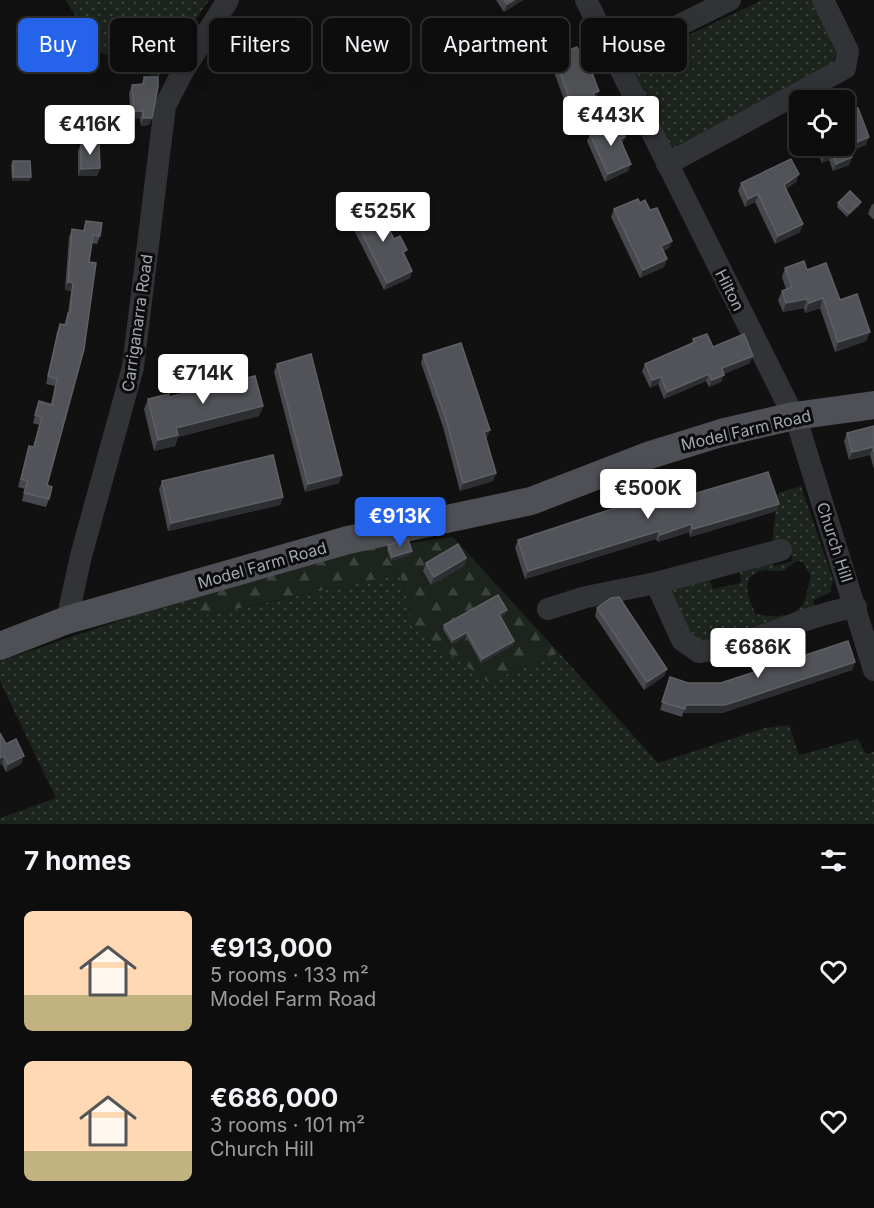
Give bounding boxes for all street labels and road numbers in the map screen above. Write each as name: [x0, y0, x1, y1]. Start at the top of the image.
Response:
street label: Carriganarra Road: [117, 253, 157, 393]
street label: Hilton: [711, 266, 749, 314]
street label: Model Farm Road: [679, 405, 813, 455]
street label: Church Hill: [813, 499, 857, 585]
street label: Model Farm Road: [195, 537, 329, 593]

